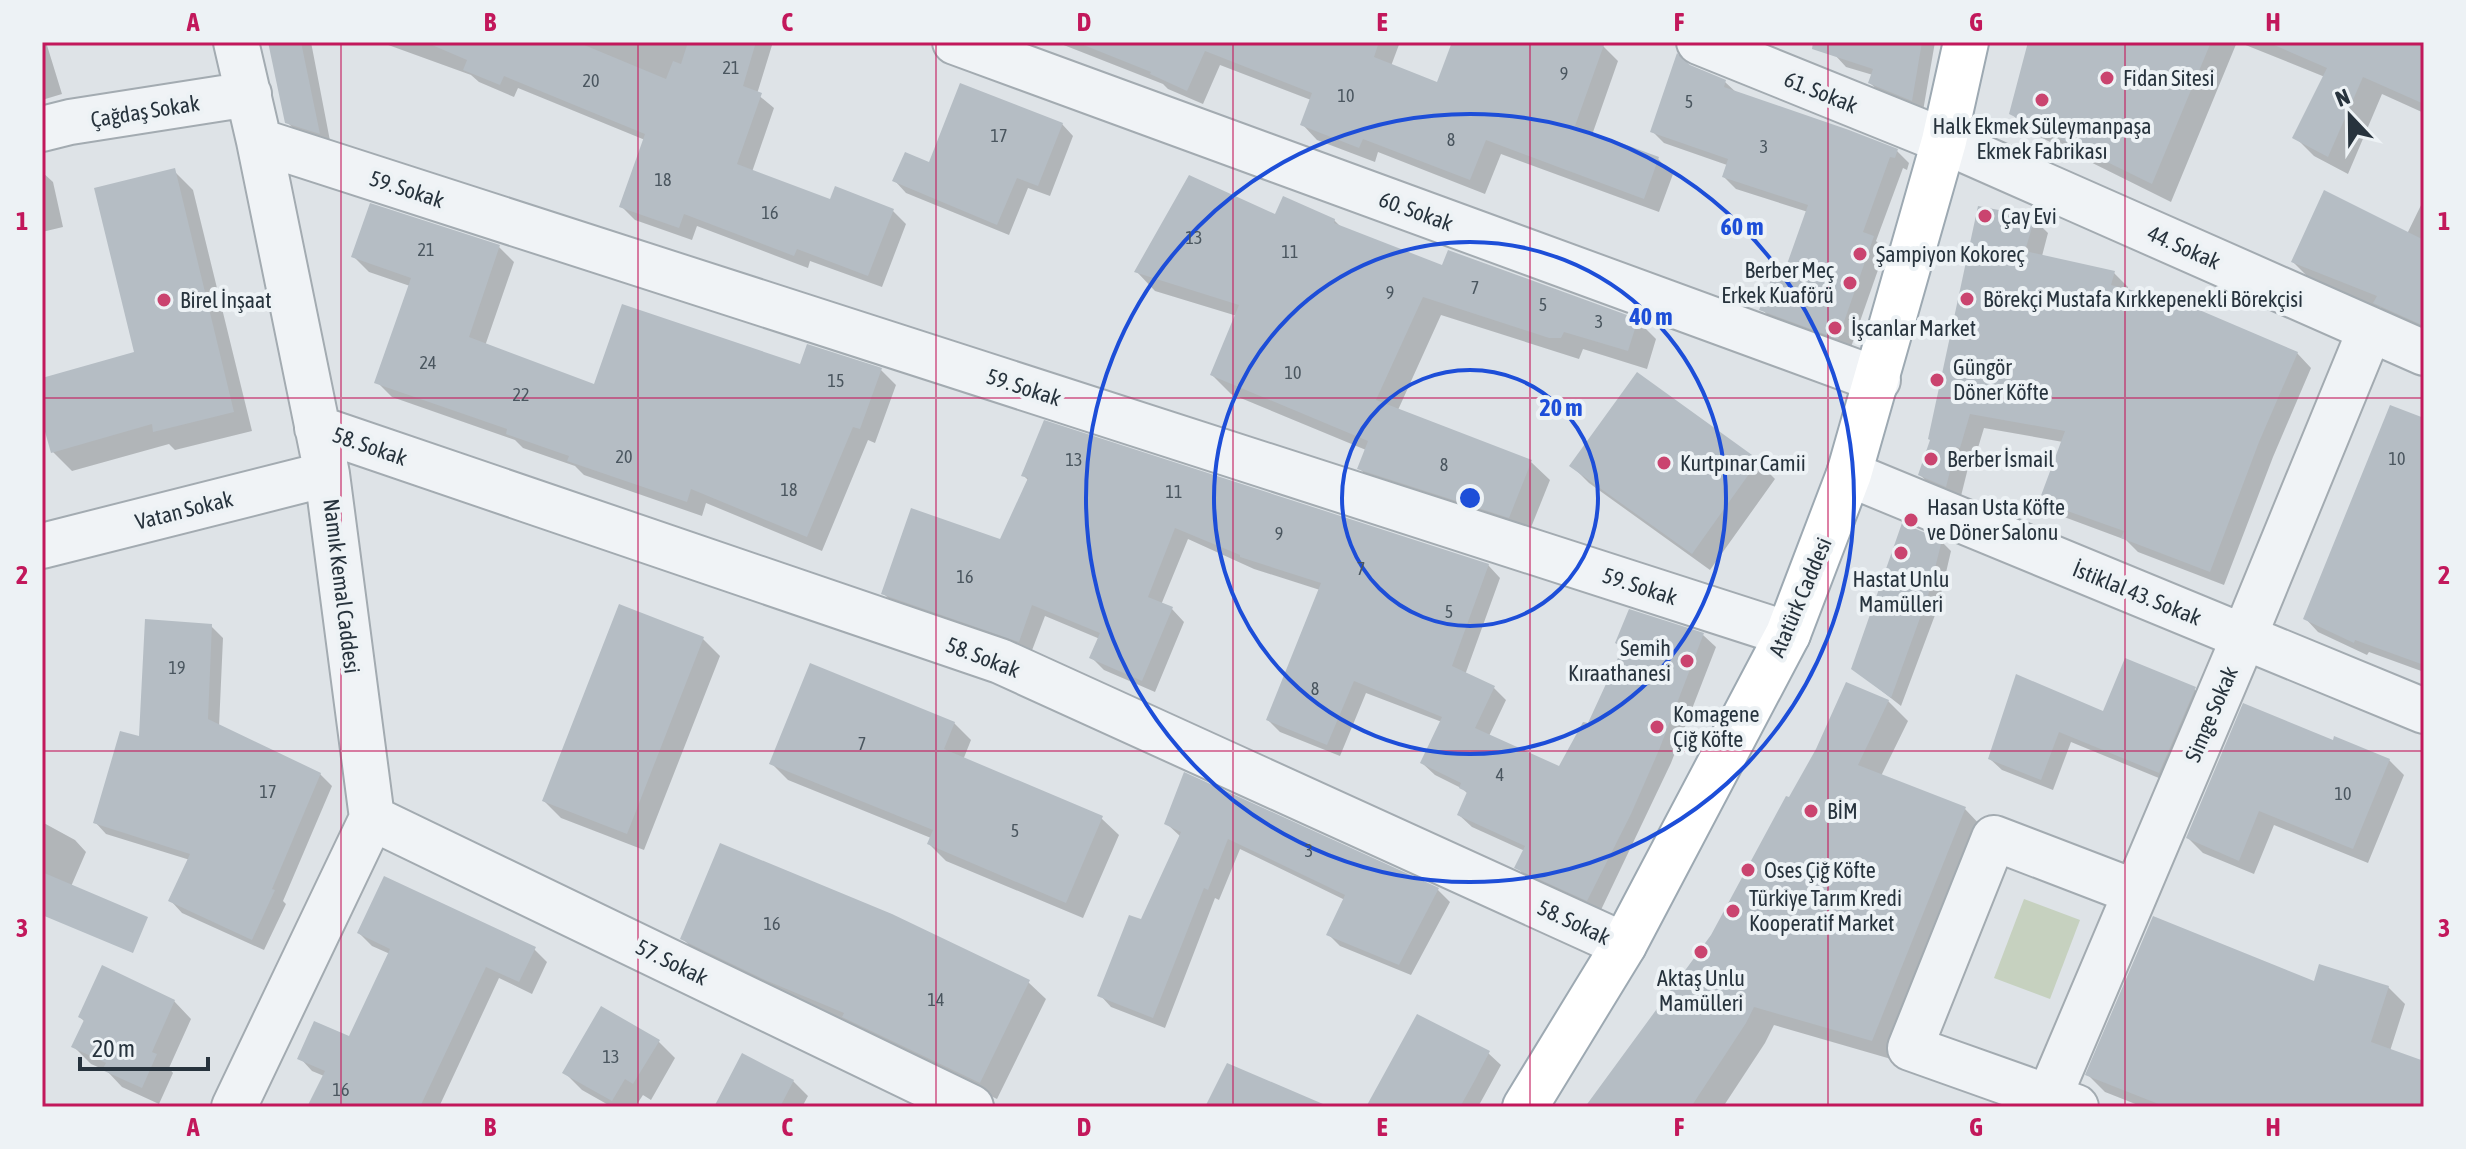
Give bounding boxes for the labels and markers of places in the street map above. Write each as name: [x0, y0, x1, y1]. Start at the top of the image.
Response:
place label: Fidan Sitesi: [2123, 65, 2215, 91]
marker: Fidan Sitesi: [2098, 69, 2116, 87]
marker: Halk Ekmek Süleymanpaşa Ekmek Fabrikası: [2033, 91, 2051, 109]
place label: Halk Ekmek Süleymanpaşa Ekmek Fabrikası: [1933, 113, 2151, 164]
place label: Çay Evi: [2001, 203, 2057, 229]
marker: Çay Evi: [1976, 207, 1994, 225]
place label: Şampiyon Kokoreç: [1876, 241, 2025, 267]
marker: Şampiyon Kokoreç: [1851, 245, 1869, 263]
place label: Berber Meç Erkek Kuaförü: [1721, 257, 1835, 308]
marker: Berber Meç Erkek Kuaförü: [1841, 274, 1859, 292]
place label: Börekçi Mustafa Kırkkepenekli Börekçisi: [1983, 286, 2303, 312]
place label: Birel İnşaat: [180, 287, 272, 313]
marker: Börekçi Mustafa Kırkkepenekli Börekçisi: [1958, 290, 1976, 308]
marker: Birel İnşaat: [155, 291, 173, 309]
place label: İşcanlar Market: [1851, 315, 1976, 341]
marker: İşcanlar Market: [1826, 319, 1844, 337]
place label: Güngör Döner Köfte: [1953, 354, 2049, 405]
marker: Güngör Döner Köfte: [1928, 371, 1946, 389]
place label: Berber İsmail: [1947, 446, 2054, 472]
place label: Kurtpınar Camii: [1680, 450, 1806, 476]
marker: Berber İsmail: [1922, 450, 1940, 468]
marker: Kurtpınar Camii: [1655, 454, 1673, 472]
centre of rings: [1456, 484, 1484, 512]
place label: Hasan Usta Köfte ve Döner Salonu: [1927, 494, 2065, 545]
marker: Hasan Usta Köfte ve Döner Salonu: [1902, 511, 1920, 529]
marker: Hastat Unlu Mamülleri: [1892, 544, 1910, 562]
place label: Hastat Unlu Mamülleri: [1853, 566, 1949, 617]
place label: Semih Kıraathanesi: [1568, 635, 1671, 686]
marker: Semih Kıraathanesi: [1678, 652, 1696, 670]
place label: Komagene Çiğ Köfte: [1673, 701, 1759, 752]
marker: Komagene Çiğ Köfte: [1648, 718, 1666, 736]
place label: BİM: [1827, 798, 1858, 824]
marker: BİM: [1802, 802, 1820, 820]
place label: Oses Çiğ Köfte: [1764, 857, 1876, 883]
marker: Oses Çiğ Köfte: [1739, 861, 1757, 879]
place label: Türkiye Tarım Kredi Kooperatif Market: [1749, 885, 1902, 936]
marker: Türkiye Tarım Kredi Kooperatif Market: [1724, 902, 1742, 920]
marker: Aktaş Unlu Mamülleri: [1692, 943, 1710, 961]
place label: Aktaş Unlu Mamülleri: [1657, 965, 1745, 1016]

